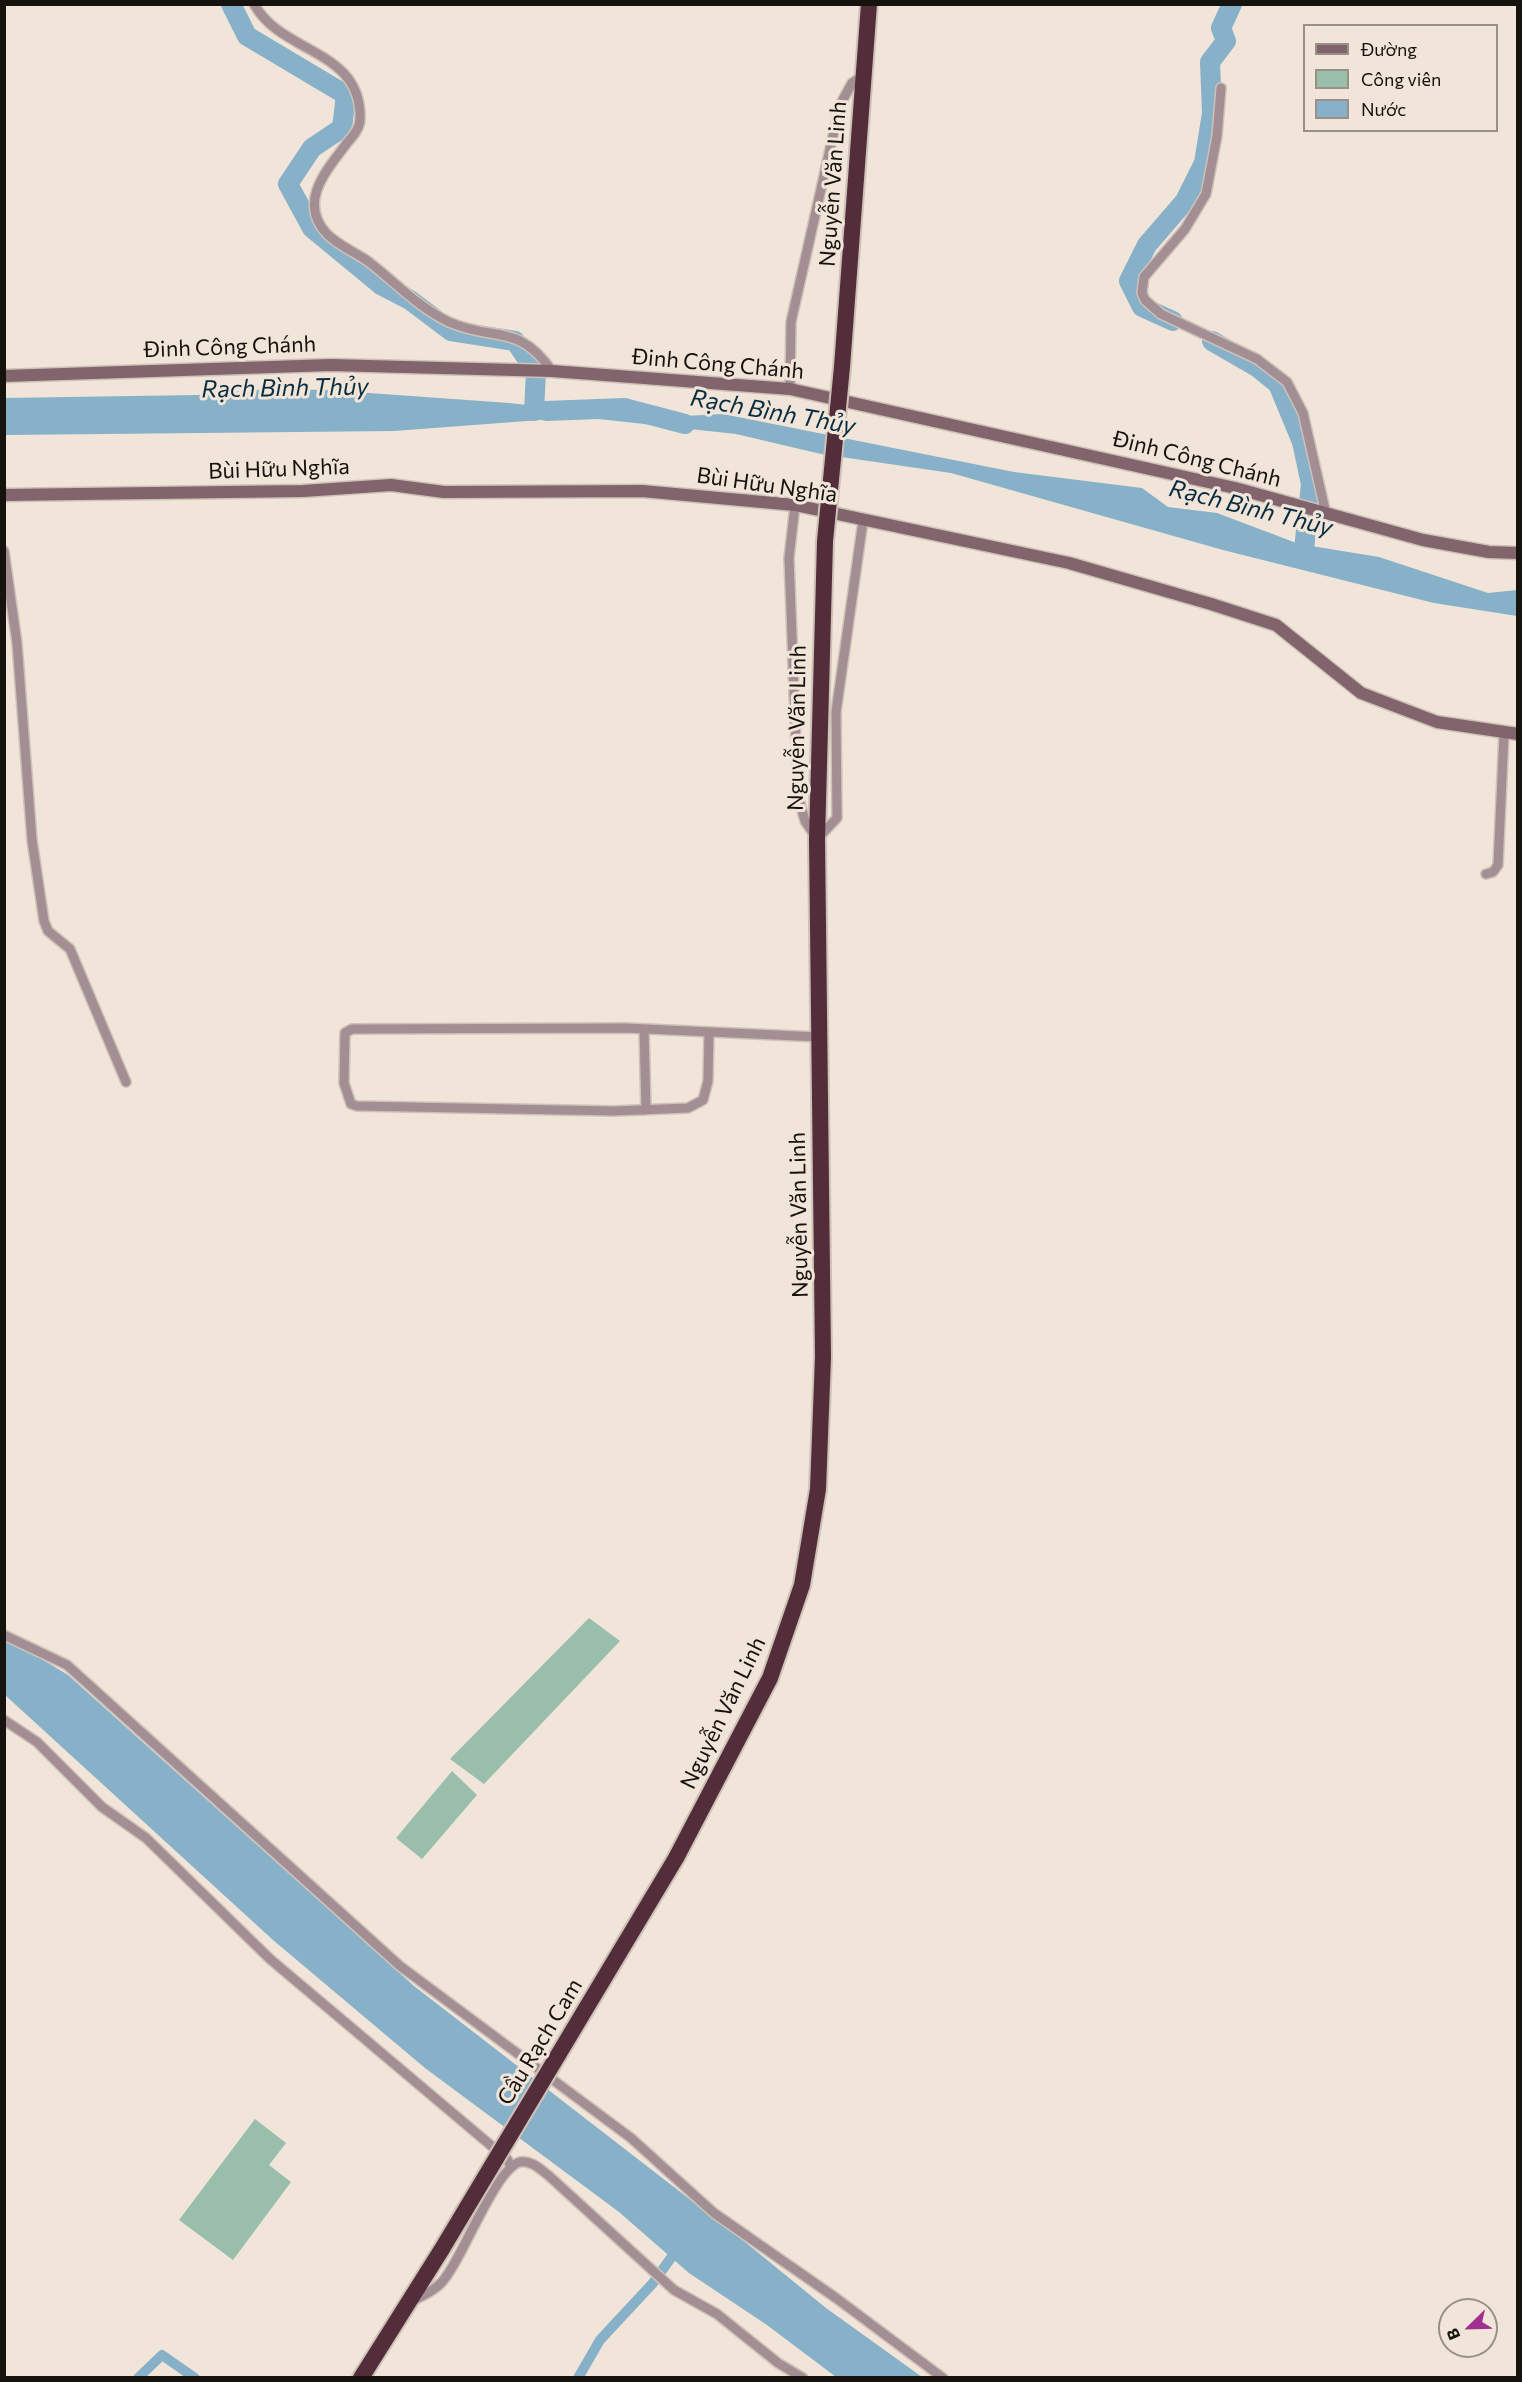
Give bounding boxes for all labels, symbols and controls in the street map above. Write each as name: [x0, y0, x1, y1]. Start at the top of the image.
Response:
legend: [1303, 24, 1498, 132]
text: Đường: [1361, 38, 1417, 60]
text: Công viên: [1361, 68, 1441, 90]
text: Nước: [1361, 98, 1406, 120]
street label: Nguyễn Văn Linh: [814, 100, 852, 268]
street label: Đinh Công Chánh: [143, 331, 317, 363]
street label: Đinh Công Chánh: [631, 343, 805, 385]
water label: Rạch Bình Thủy: [201, 372, 369, 404]
water label: Rạch Bình Thủy: [688, 383, 858, 441]
street label: Đinh Công Chánh: [1110, 425, 1284, 493]
street label: Bùi Hữu Nghĩa: [208, 453, 350, 485]
street label: Bùi Hữu Nghĩa: [695, 462, 839, 508]
water label: Rạch Bình Thủy: [1166, 474, 1336, 542]
street label: Nguyễn Văn Linh: [782, 645, 812, 811]
street label: Nguyễn Văn Linh: [784, 1132, 814, 1298]
street label: Nguyễn Văn Linh: [675, 1633, 771, 1793]
street label: Cầu Rạch Cam: [492, 1974, 588, 2110]
north arrow: [1438, 2298, 1498, 2358]
text: B: [1442, 2326, 1464, 2343]

